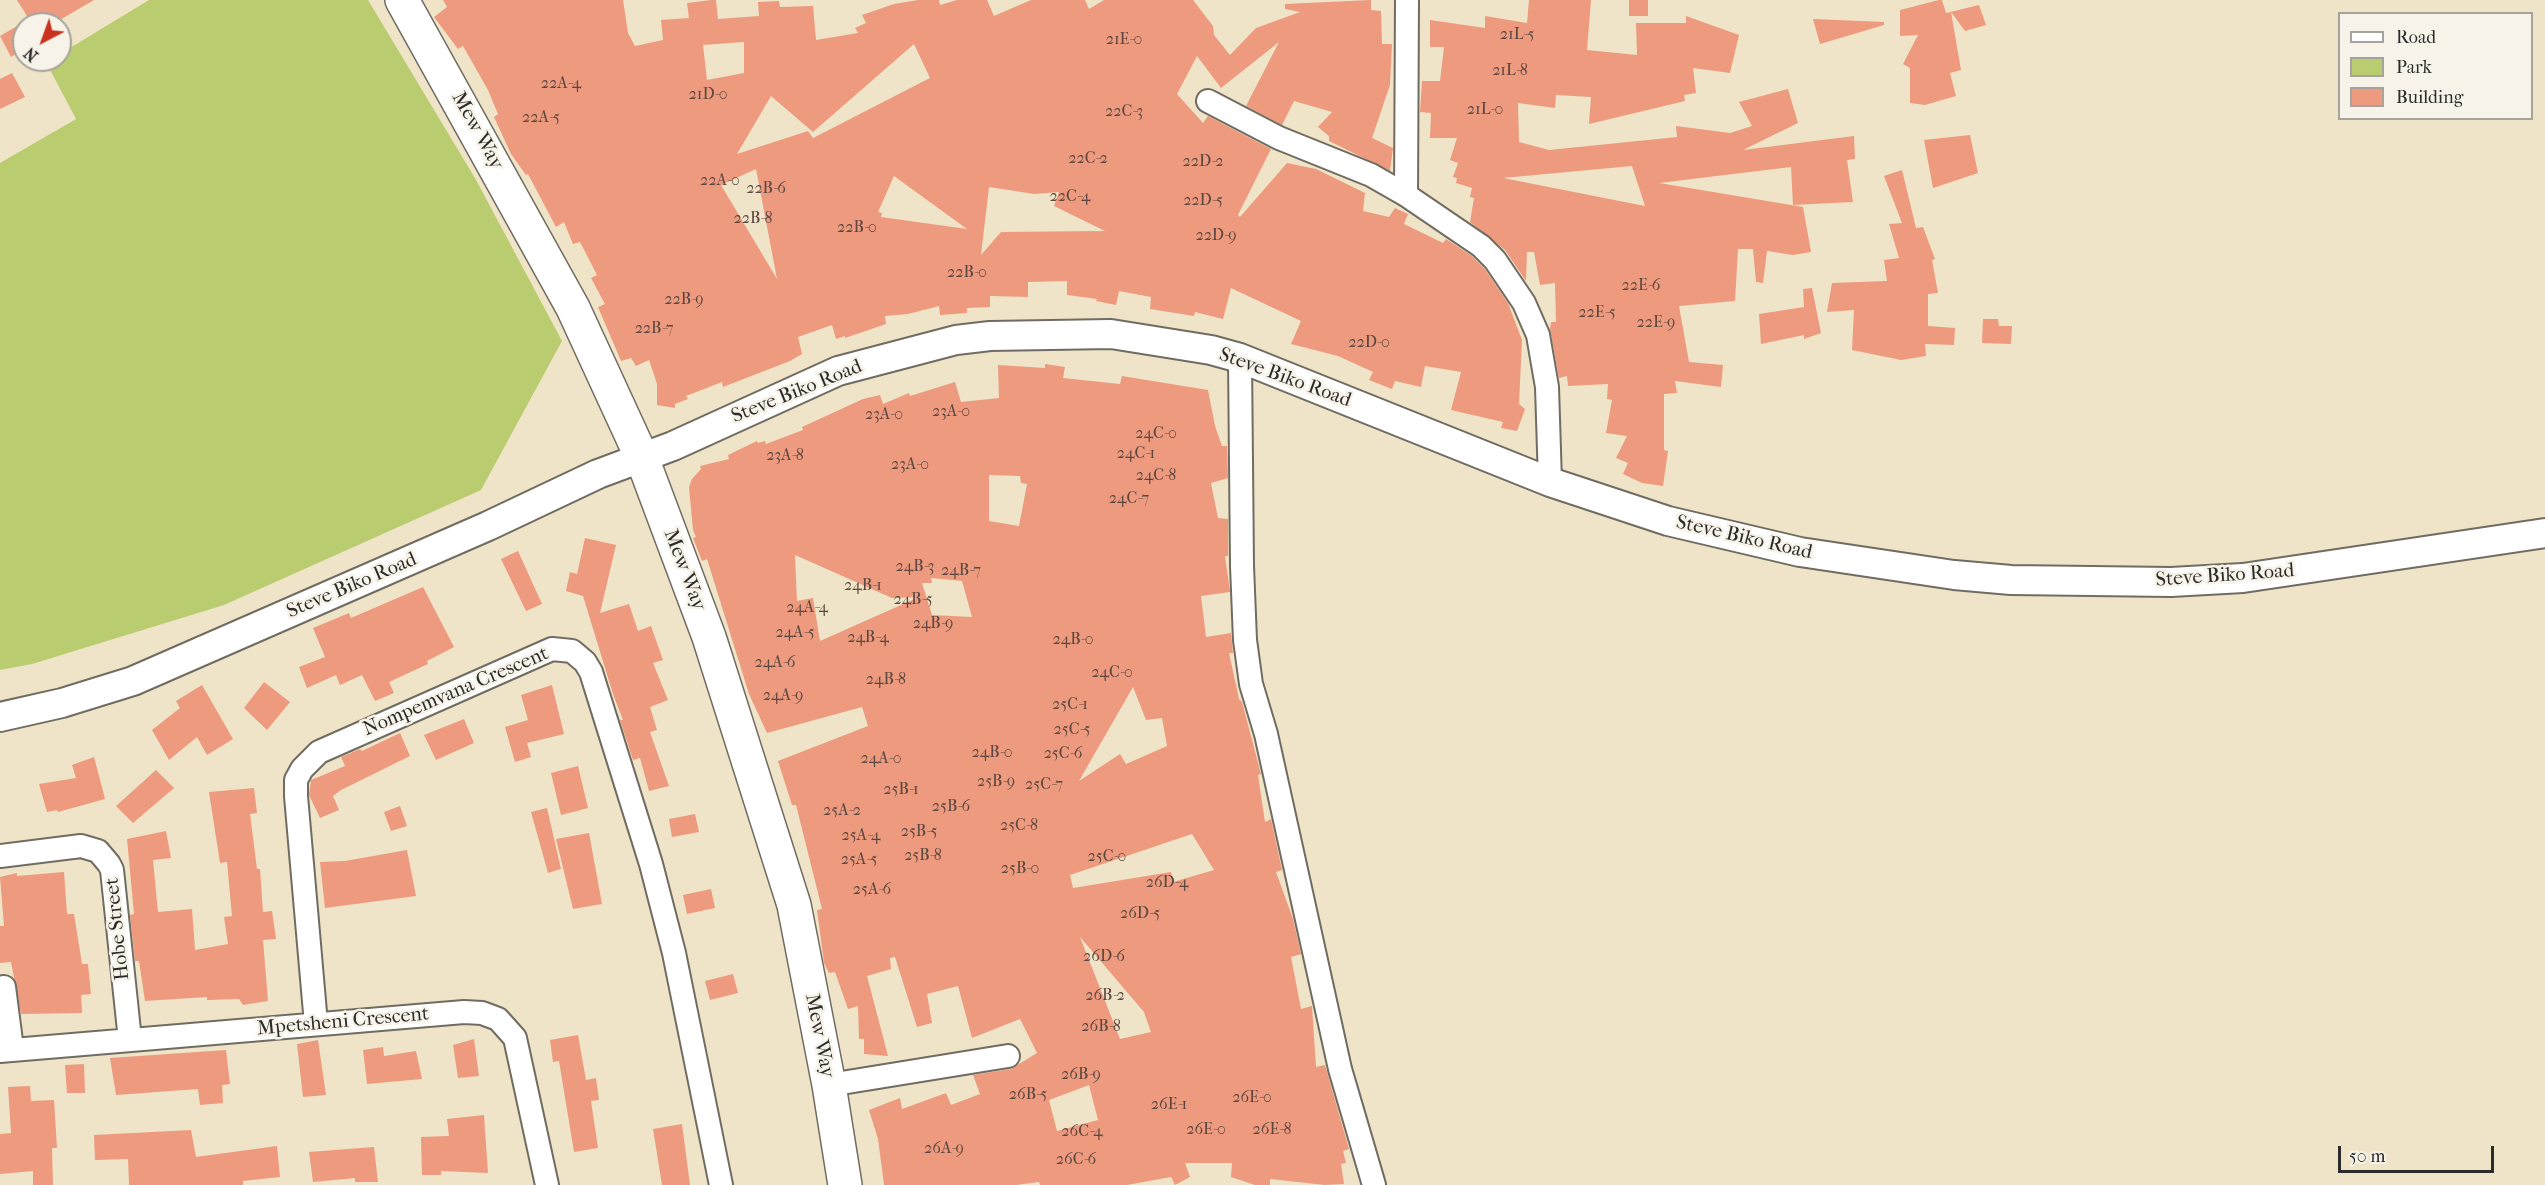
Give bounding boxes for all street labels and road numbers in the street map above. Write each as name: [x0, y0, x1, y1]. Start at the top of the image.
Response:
street label: Mew Way: [446, 88, 508, 174]
street label: Steve Biko Road: [1216, 343, 1354, 413]
street label: Steve Biko Road: [728, 355, 866, 429]
street label: Steve Biko Road: [1674, 511, 1814, 565]
street label: Mew Way: [658, 526, 710, 614]
street label: Steve Biko Road: [283, 548, 421, 624]
street label: Steve Biko Road: [2155, 559, 2295, 593]
street label: Nompemvana Crescent: [360, 642, 552, 742]
street label: Hobe Street: [101, 876, 135, 982]
street label: Mew Way: [799, 992, 839, 1080]
street label: Mpetsheni Crescent: [256, 1003, 430, 1041]

